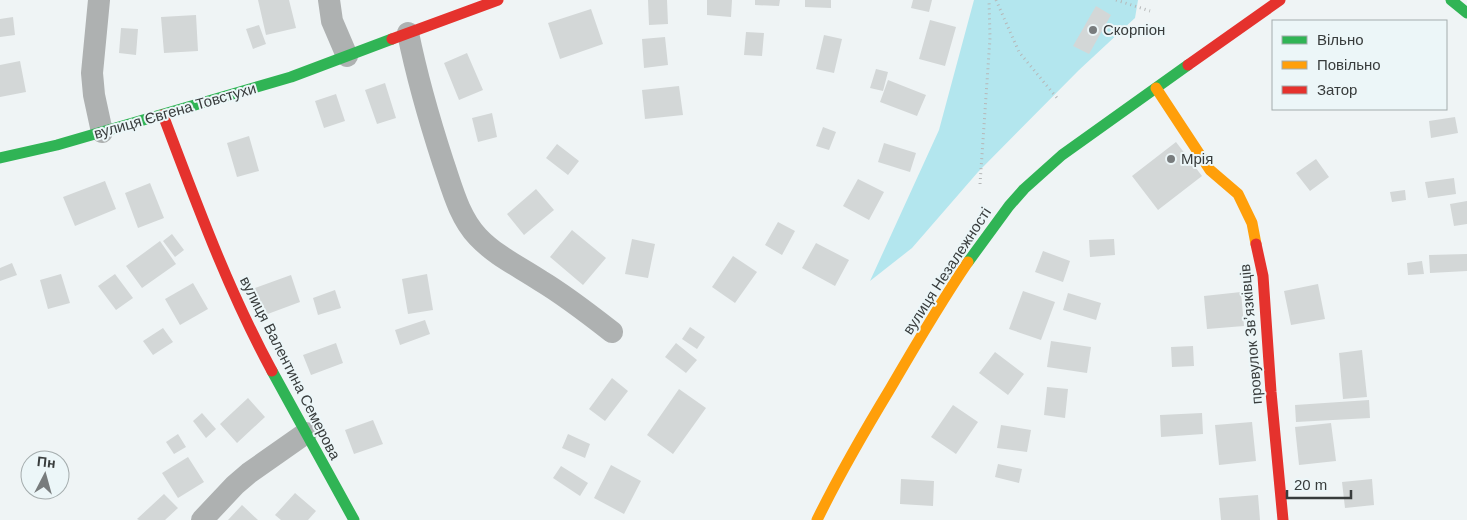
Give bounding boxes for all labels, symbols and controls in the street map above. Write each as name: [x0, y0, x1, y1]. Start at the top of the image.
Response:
legend: [1272, 20, 1447, 110]
place label: Скорпіон: [1103, 21, 1165, 38]
marker: Скорпіон: [1087, 24, 1099, 36]
text: Вільно: [1317, 31, 1364, 48]
text: Повільно: [1317, 56, 1381, 73]
street label: вулиця Євгена Товстухи: [92, 79, 258, 142]
text: Затор: [1317, 81, 1357, 98]
place label: Мрія: [1181, 150, 1213, 167]
marker: Мрія: [1165, 153, 1177, 165]
street label: вулиця Незалежності: [899, 204, 994, 337]
street label: провулок Звʼязківців: [1236, 263, 1265, 405]
street label: вулиця Валентина Семерова: [237, 273, 344, 463]
north arrow: [20, 450, 70, 500]
text: Пн: [36, 453, 56, 471]
scale bar: [1287, 468, 1351, 500]
text: 20 m: [1294, 476, 1327, 493]

